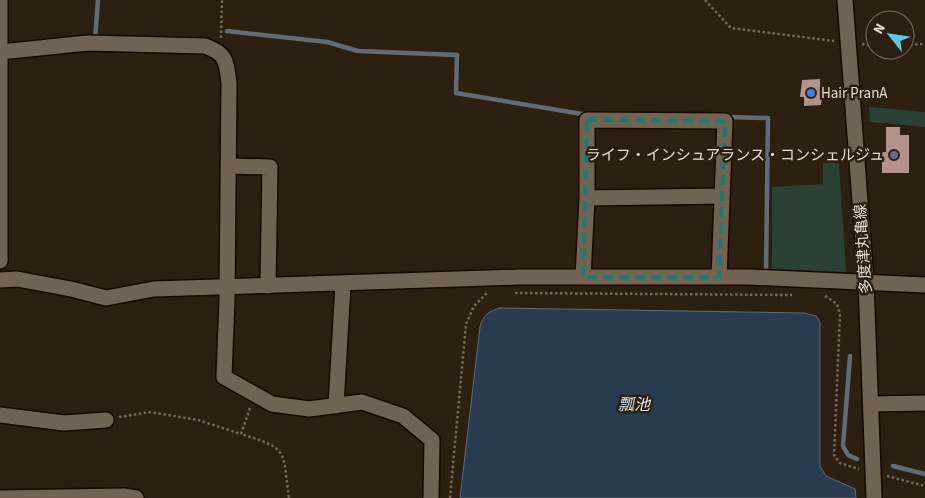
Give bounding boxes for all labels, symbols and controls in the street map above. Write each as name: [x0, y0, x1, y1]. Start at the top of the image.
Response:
north arrow: [865, 10, 915, 60]
text: N: [869, 20, 891, 38]
place label: Hair PranA: [821, 83, 888, 104]
marker: Hair PranA: [805, 87, 817, 99]
place label: ライフ・インシュアランス・コンシェルジュ: [586, 145, 884, 166]
marker: ライフ・インシュアランス・コンシェルジュ: [888, 149, 900, 161]
street label: 多度津丸亀線: [850, 203, 877, 295]
water label: 瓢池: [618, 394, 652, 416]

